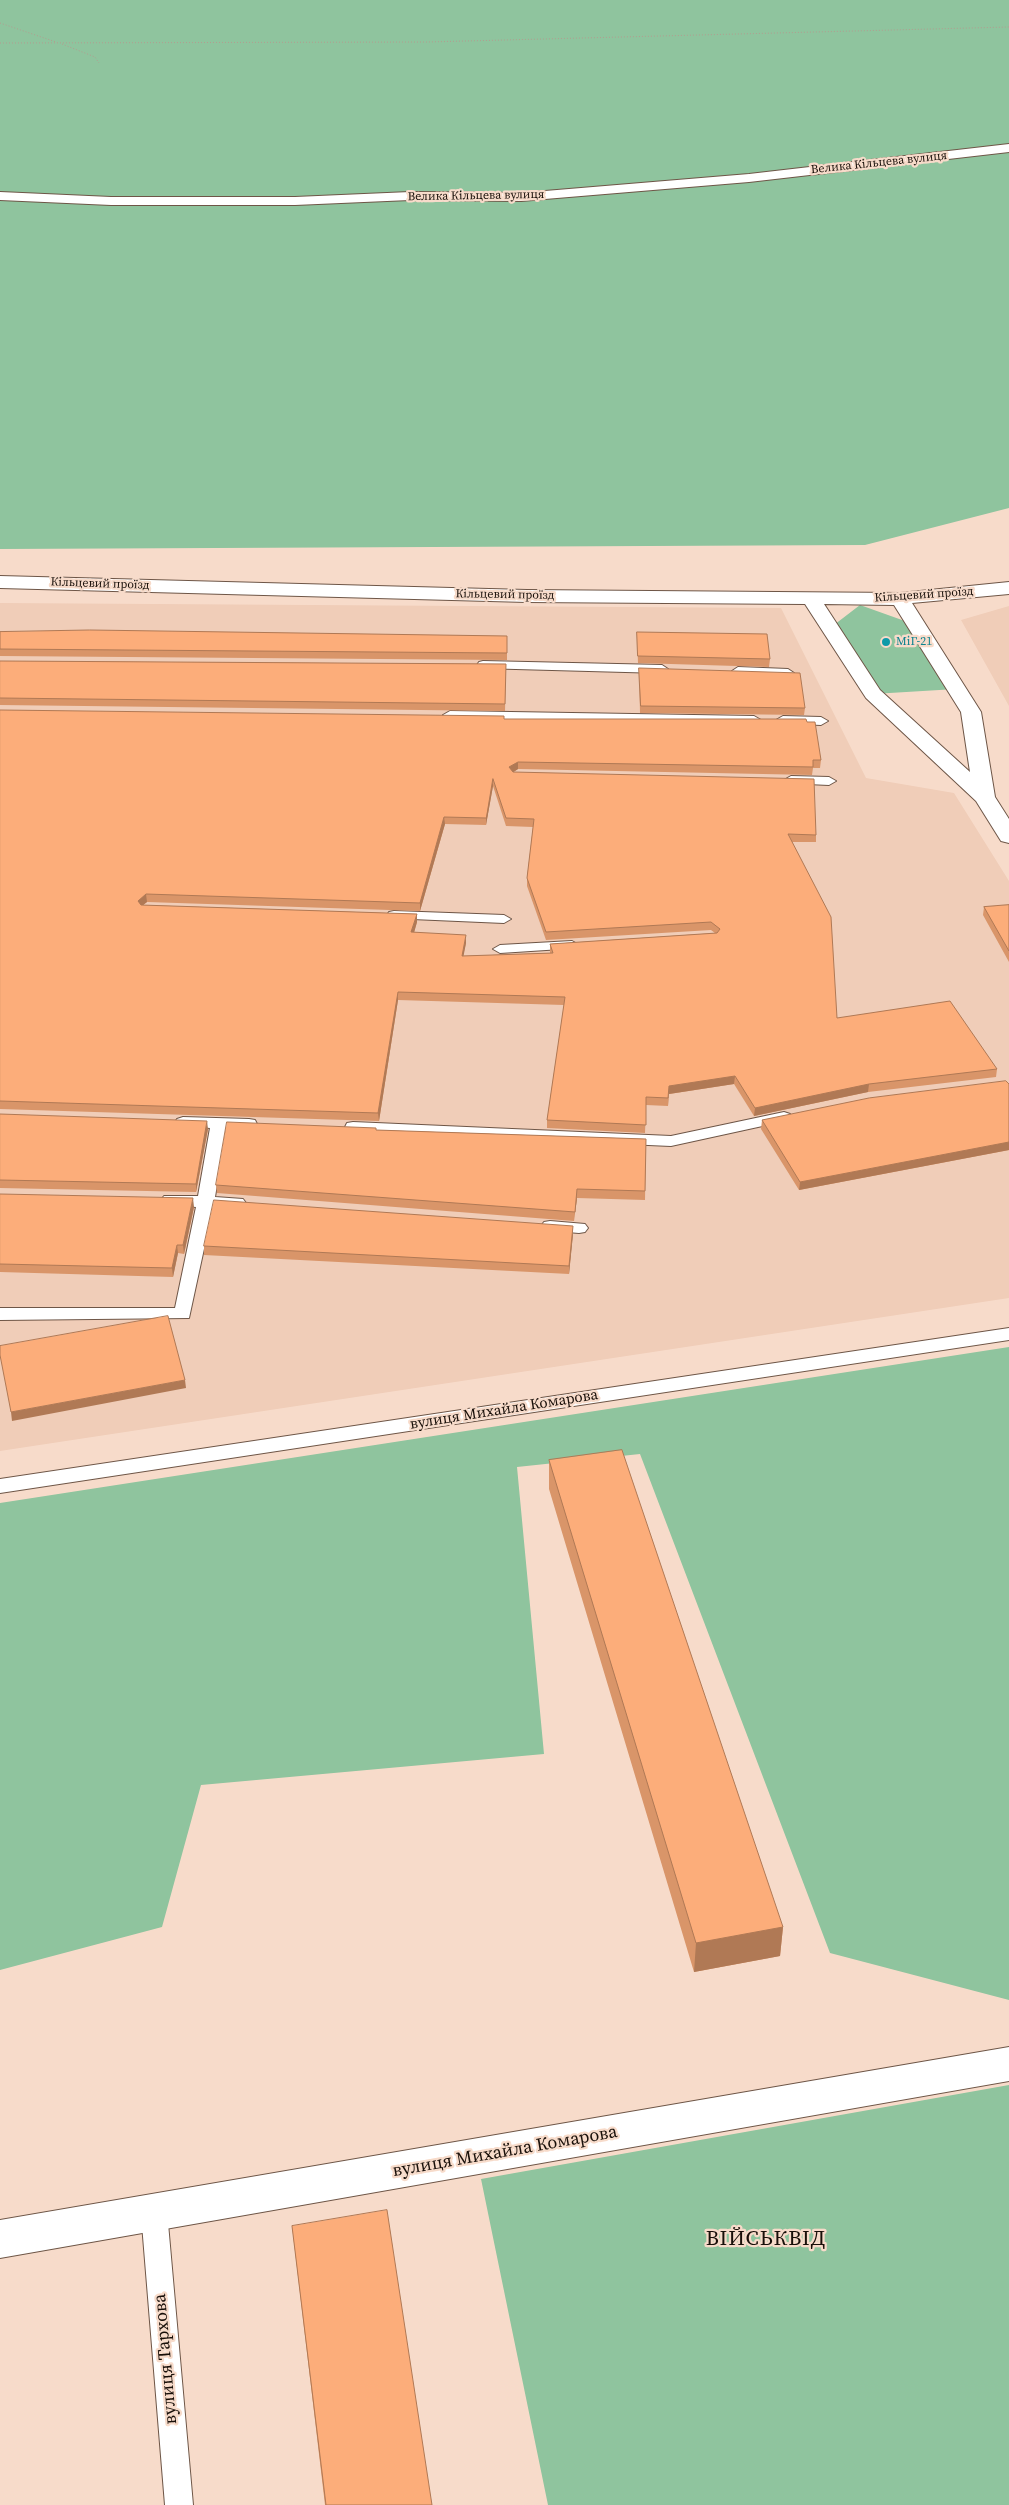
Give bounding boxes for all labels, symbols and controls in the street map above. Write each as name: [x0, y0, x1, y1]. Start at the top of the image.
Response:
street label: Велика Кільцева вулиця: [810, 149, 948, 177]
street label: Велика Кільцева вулиця: [407, 188, 545, 204]
street label: Кільцевий проїзд: [50, 575, 150, 593]
street label: Кільцевий проїзд: [874, 584, 974, 606]
street label: Кільцевий проїзд: [455, 587, 555, 603]
place label: МіГ-21: [896, 635, 932, 649]
marker: МіГ-21: [880, 636, 892, 648]
street label: вулиця Михайла Комарова: [409, 1386, 599, 1434]
street label: вулиця Михайла Комарова: [391, 2122, 619, 2182]
district label: ВІЙСЬКВІД: [705, 2227, 827, 2253]
street label: вулиця Тархова: [150, 2293, 182, 2425]

